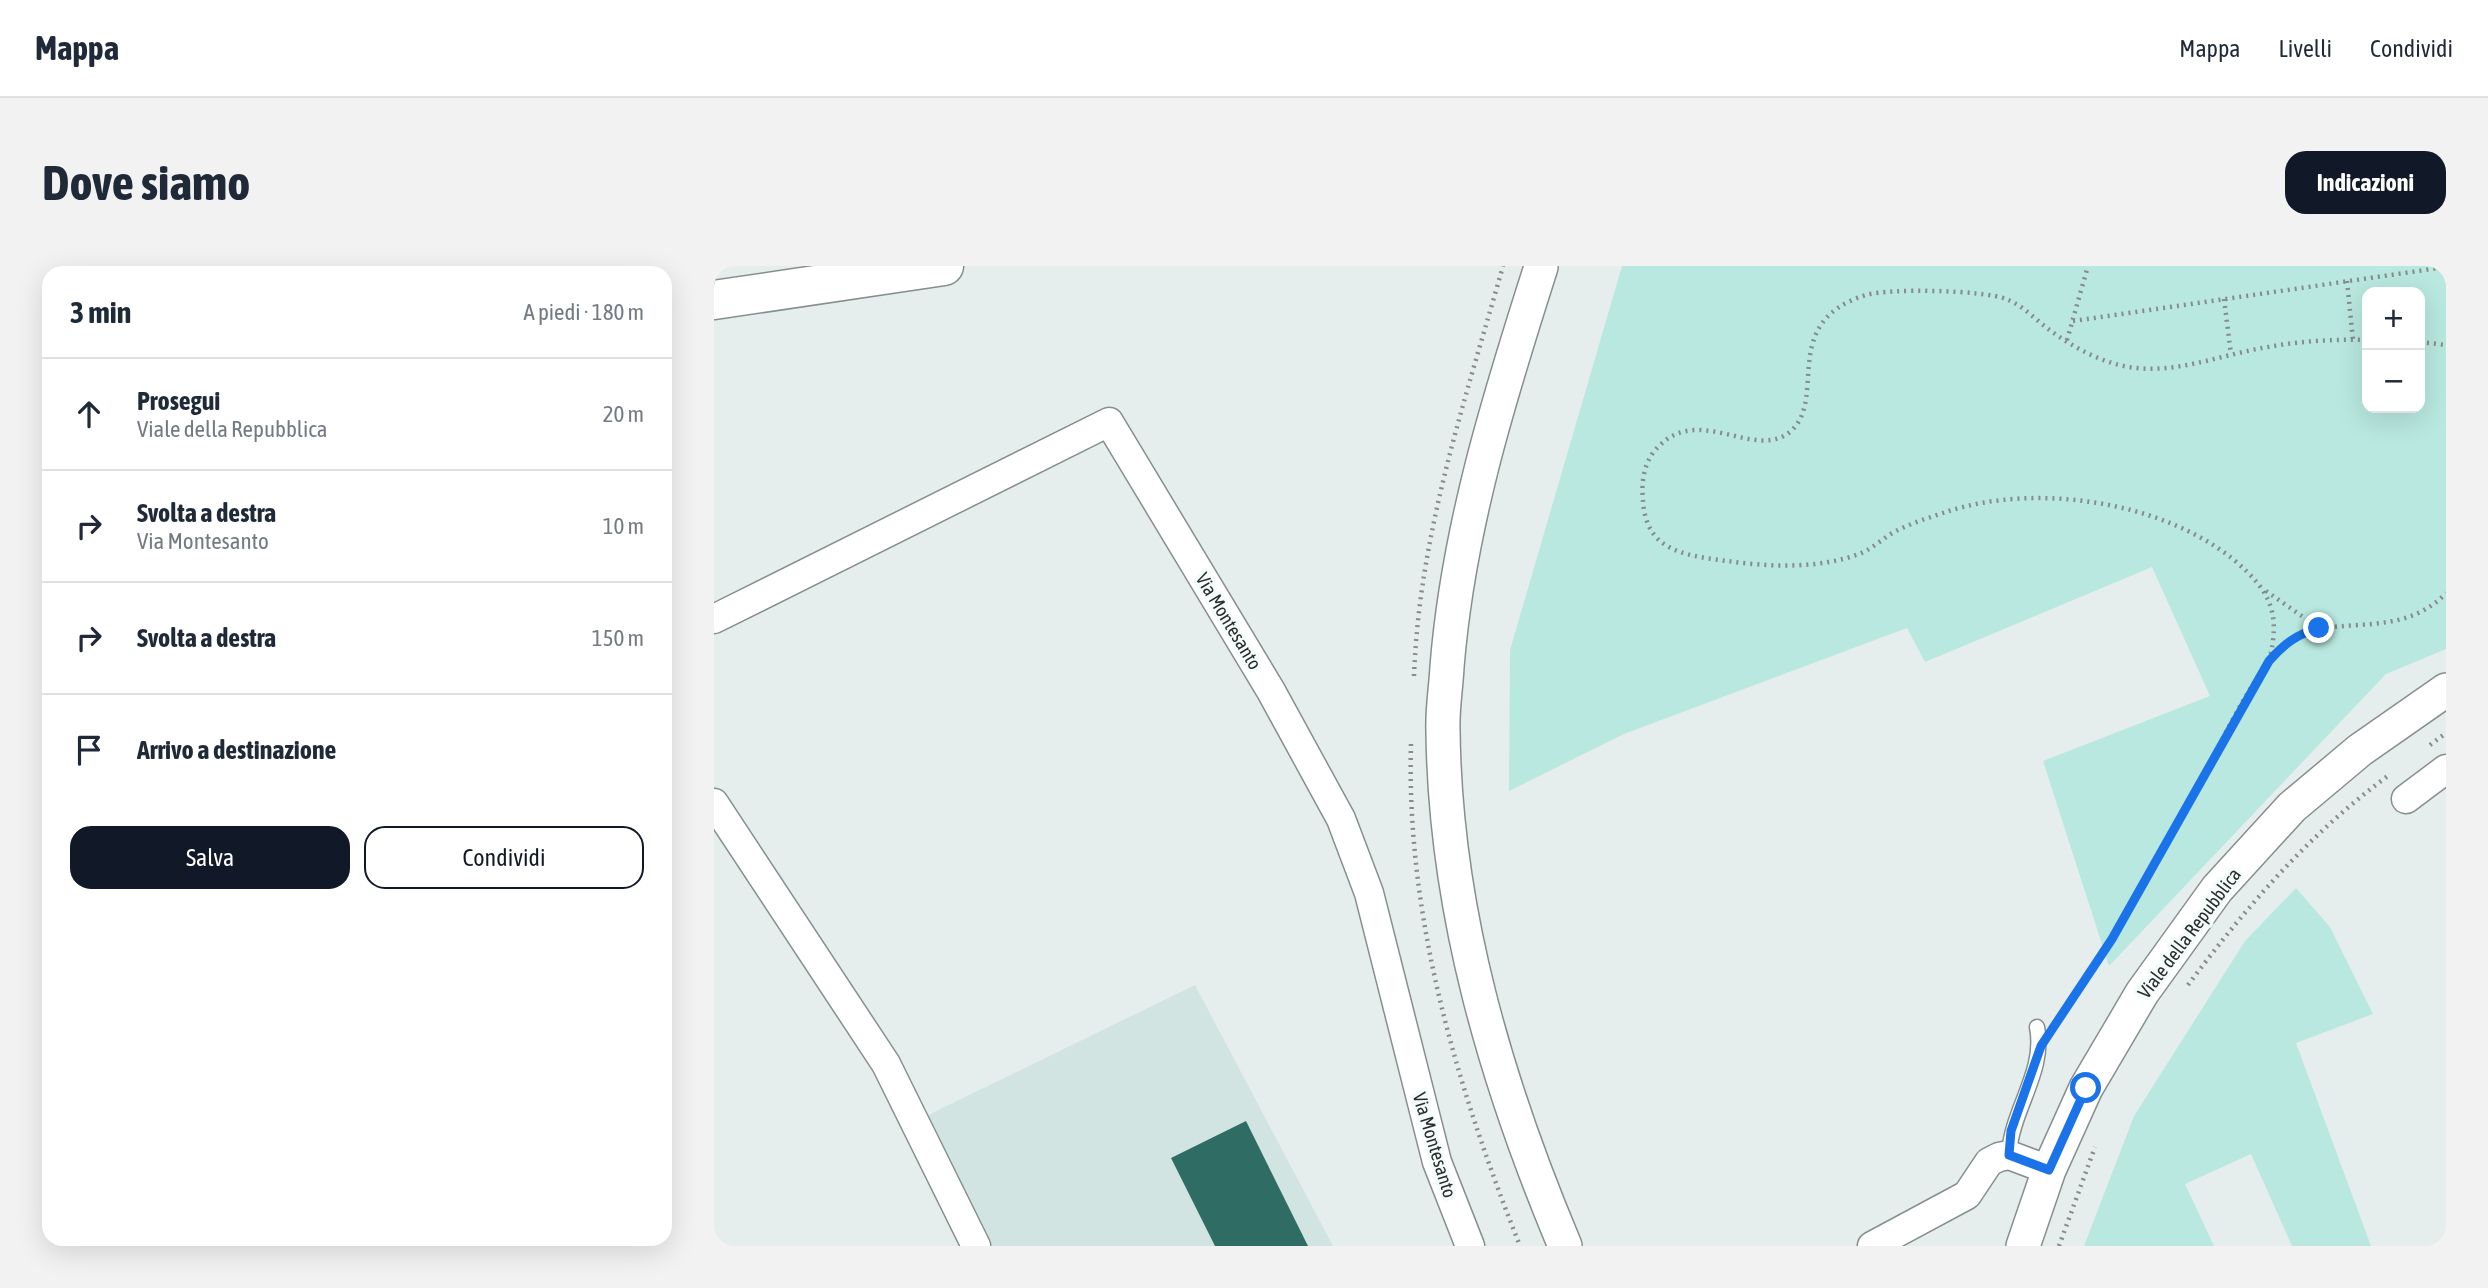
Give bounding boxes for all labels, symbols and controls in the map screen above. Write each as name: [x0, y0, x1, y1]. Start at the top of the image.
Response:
text: Mappa: [35, 29, 119, 67]
text: Mappa: [2179, 35, 2240, 62]
text: Livelli: [2278, 35, 2332, 62]
text: Condividi: [2370, 35, 2453, 62]
button: Indicazioni: [2285, 151, 2446, 214]
text: Dove siamo: [42, 154, 250, 210]
map controls: [2362, 287, 2425, 413]
button: +: [2362, 287, 2425, 350]
text: 3 min: [70, 295, 131, 329]
text: A piedi · 180 m: [524, 299, 644, 325]
button: −: [2362, 350, 2425, 413]
text: Prosegui: [137, 386, 220, 416]
icon: ahead: [70, 395, 108, 433]
text: 20 m: [603, 401, 644, 427]
text: Viale della Repubblica: [137, 416, 327, 442]
text: Svolta a destra: [137, 498, 276, 528]
icon: right: [70, 507, 108, 545]
text: 10 m: [603, 513, 644, 539]
text: Via Montesanto: [137, 528, 269, 554]
street label: Via Montesanto: [1192, 569, 1266, 673]
route end: [2303, 612, 2334, 643]
icon: right: [70, 619, 108, 657]
text: Svolta a destra: [137, 623, 276, 653]
text: 150 m: [592, 625, 644, 651]
icon: arrive: [70, 731, 108, 769]
text: Arrivo a destinazione: [137, 735, 336, 765]
button: Salva: [70, 826, 350, 889]
button: Condividi: [364, 826, 644, 889]
street label: Viale della Repubblica: [2133, 864, 2245, 1002]
route start: [2070, 1072, 2101, 1103]
street label: Via Montesanto: [1409, 1090, 1461, 1200]

